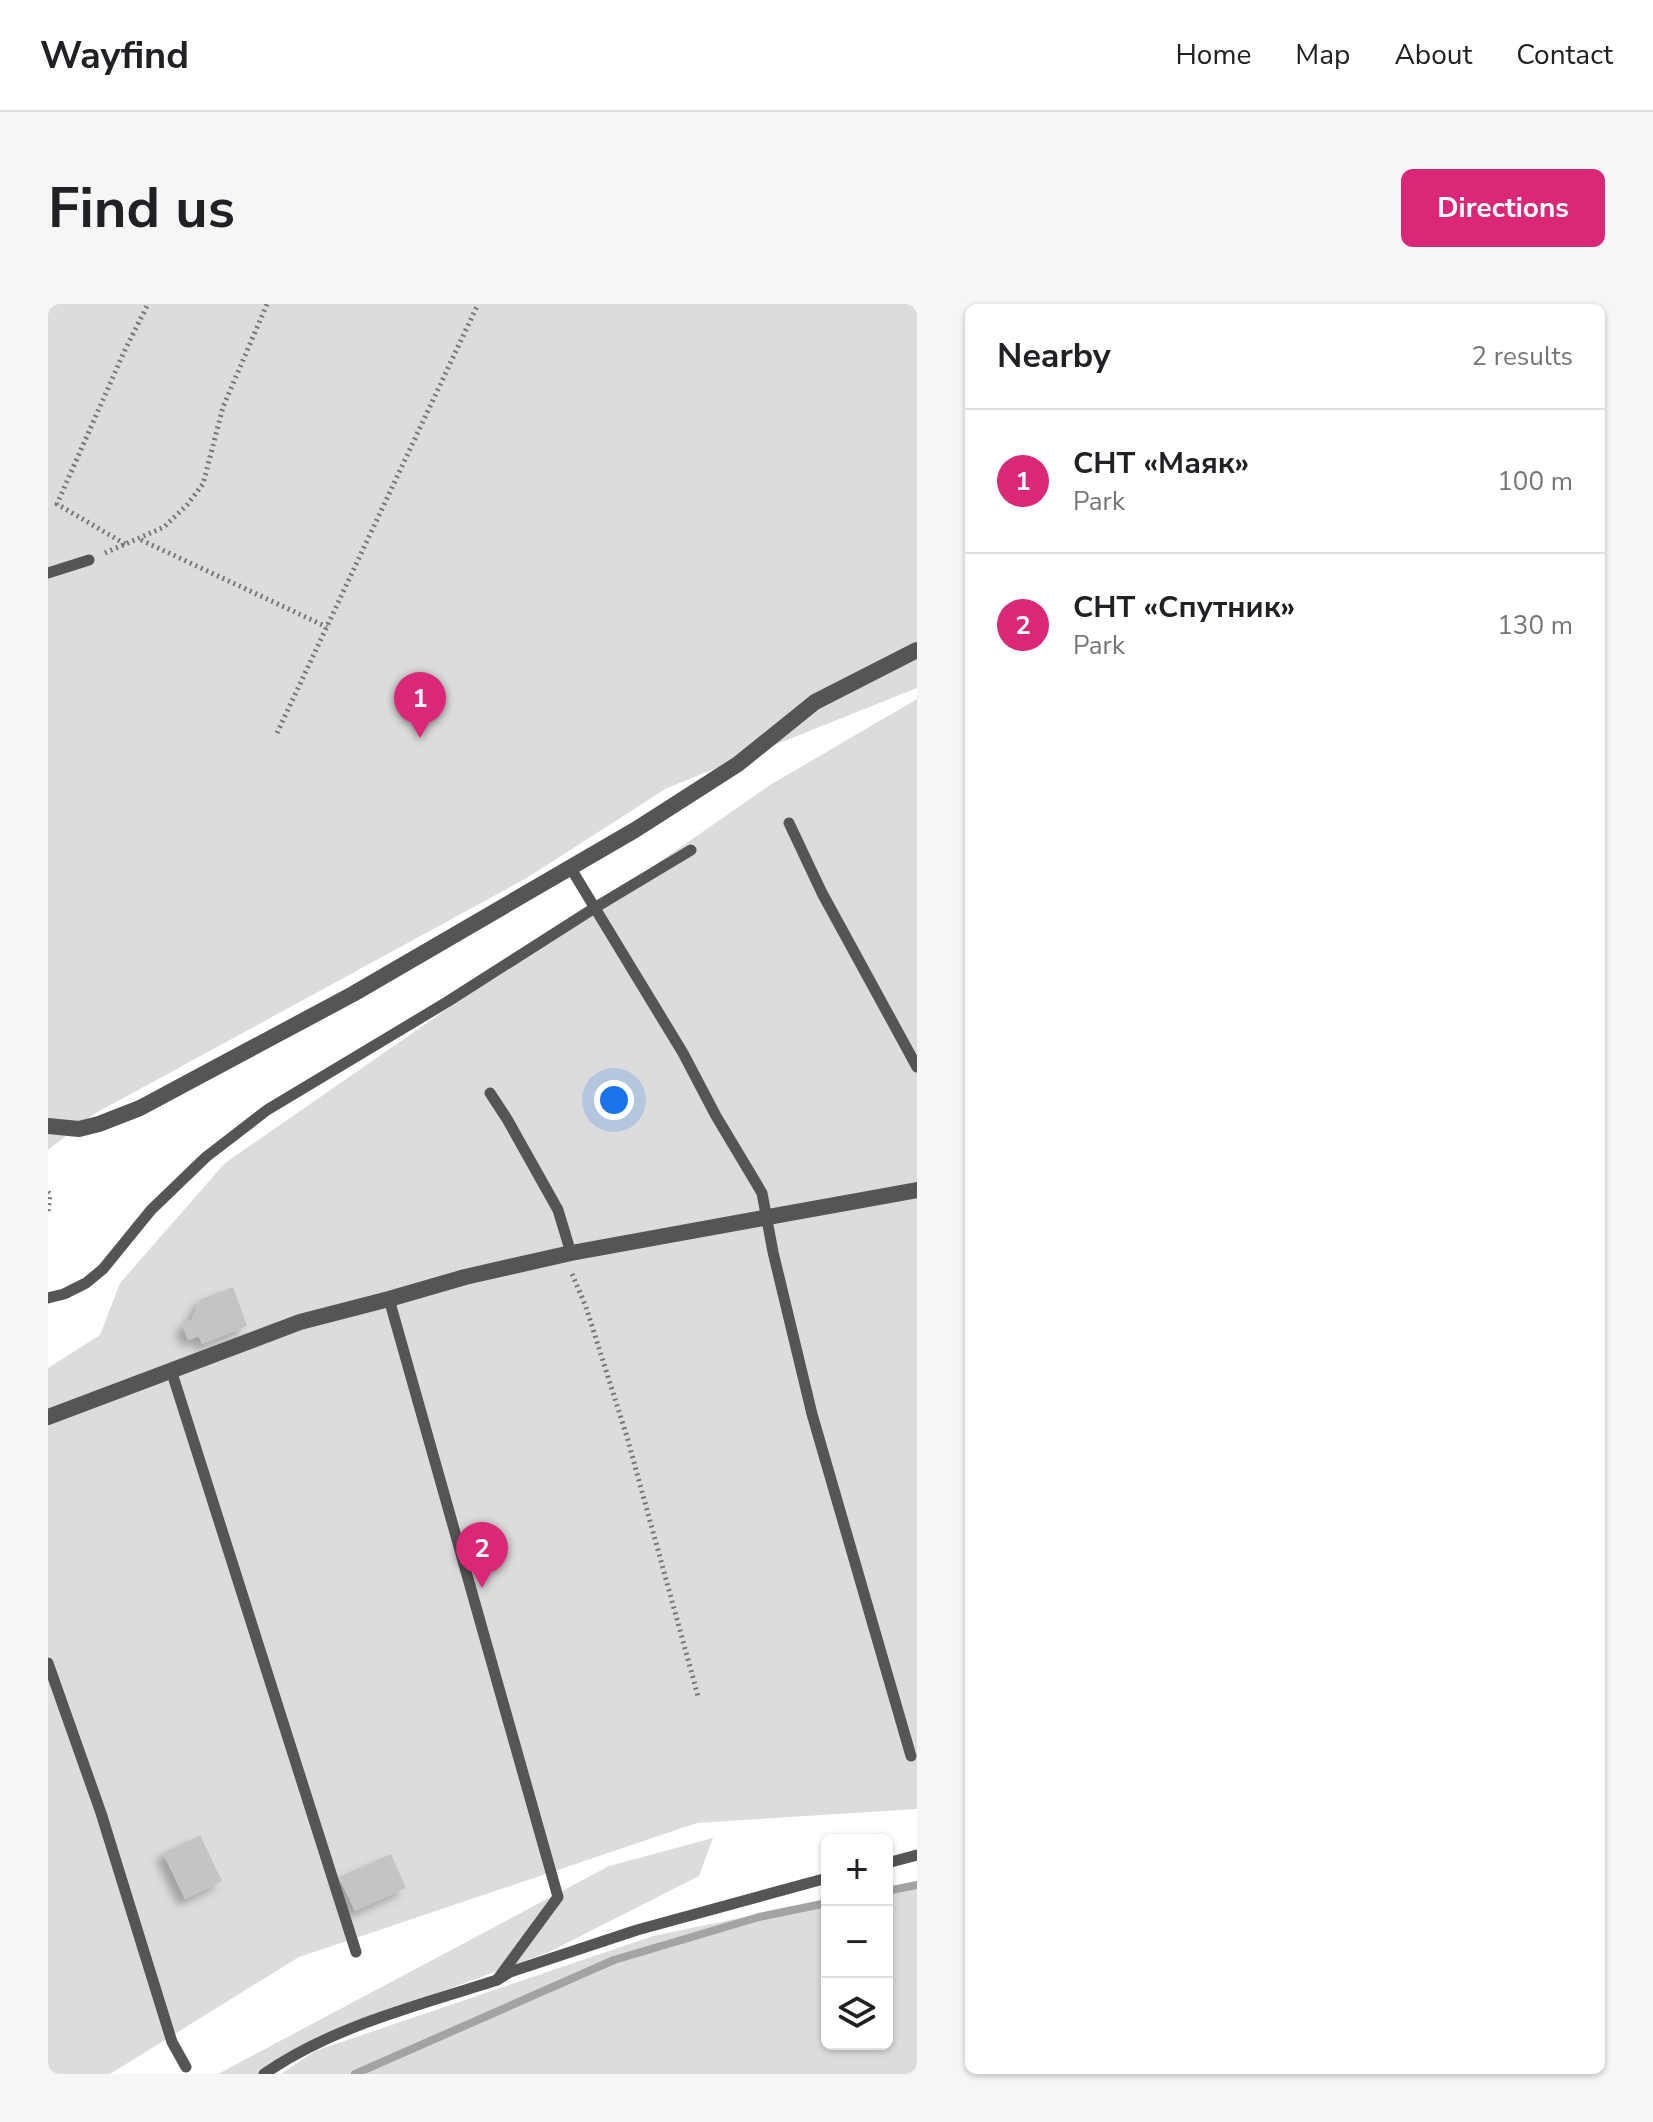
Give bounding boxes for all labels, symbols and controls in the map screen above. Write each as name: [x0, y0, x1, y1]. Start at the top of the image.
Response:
text: Wayfind: [40, 30, 189, 81]
text: Home: [1176, 36, 1251, 74]
text: Map: [1295, 36, 1350, 74]
text: About: [1394, 36, 1472, 74]
text: Contact: [1516, 36, 1613, 74]
button: Directions: [1401, 169, 1605, 247]
text: Find us: [48, 170, 235, 247]
text: Nearby: [997, 333, 1111, 379]
text: 2 results: [1472, 339, 1573, 374]
text: СНТ «Маяк»: [1073, 443, 1249, 484]
text: 1: [1015, 464, 1031, 499]
text: 100 m: [1497, 464, 1573, 499]
text: Park: [1073, 484, 1125, 519]
text: СНТ «Спутник»: [1073, 587, 1295, 628]
text: 2: [1015, 608, 1031, 643]
text: 130 m: [1497, 608, 1573, 643]
text: Park: [1073, 628, 1125, 663]
pin: 1: [394, 672, 446, 738]
your location: [594, 1080, 634, 1120]
pin: 2: [456, 1522, 508, 1588]
map controls: [821, 1834, 893, 2050]
button: +: [821, 1834, 893, 1906]
button: −: [821, 1906, 893, 1978]
button: layers: [821, 1978, 893, 2050]

